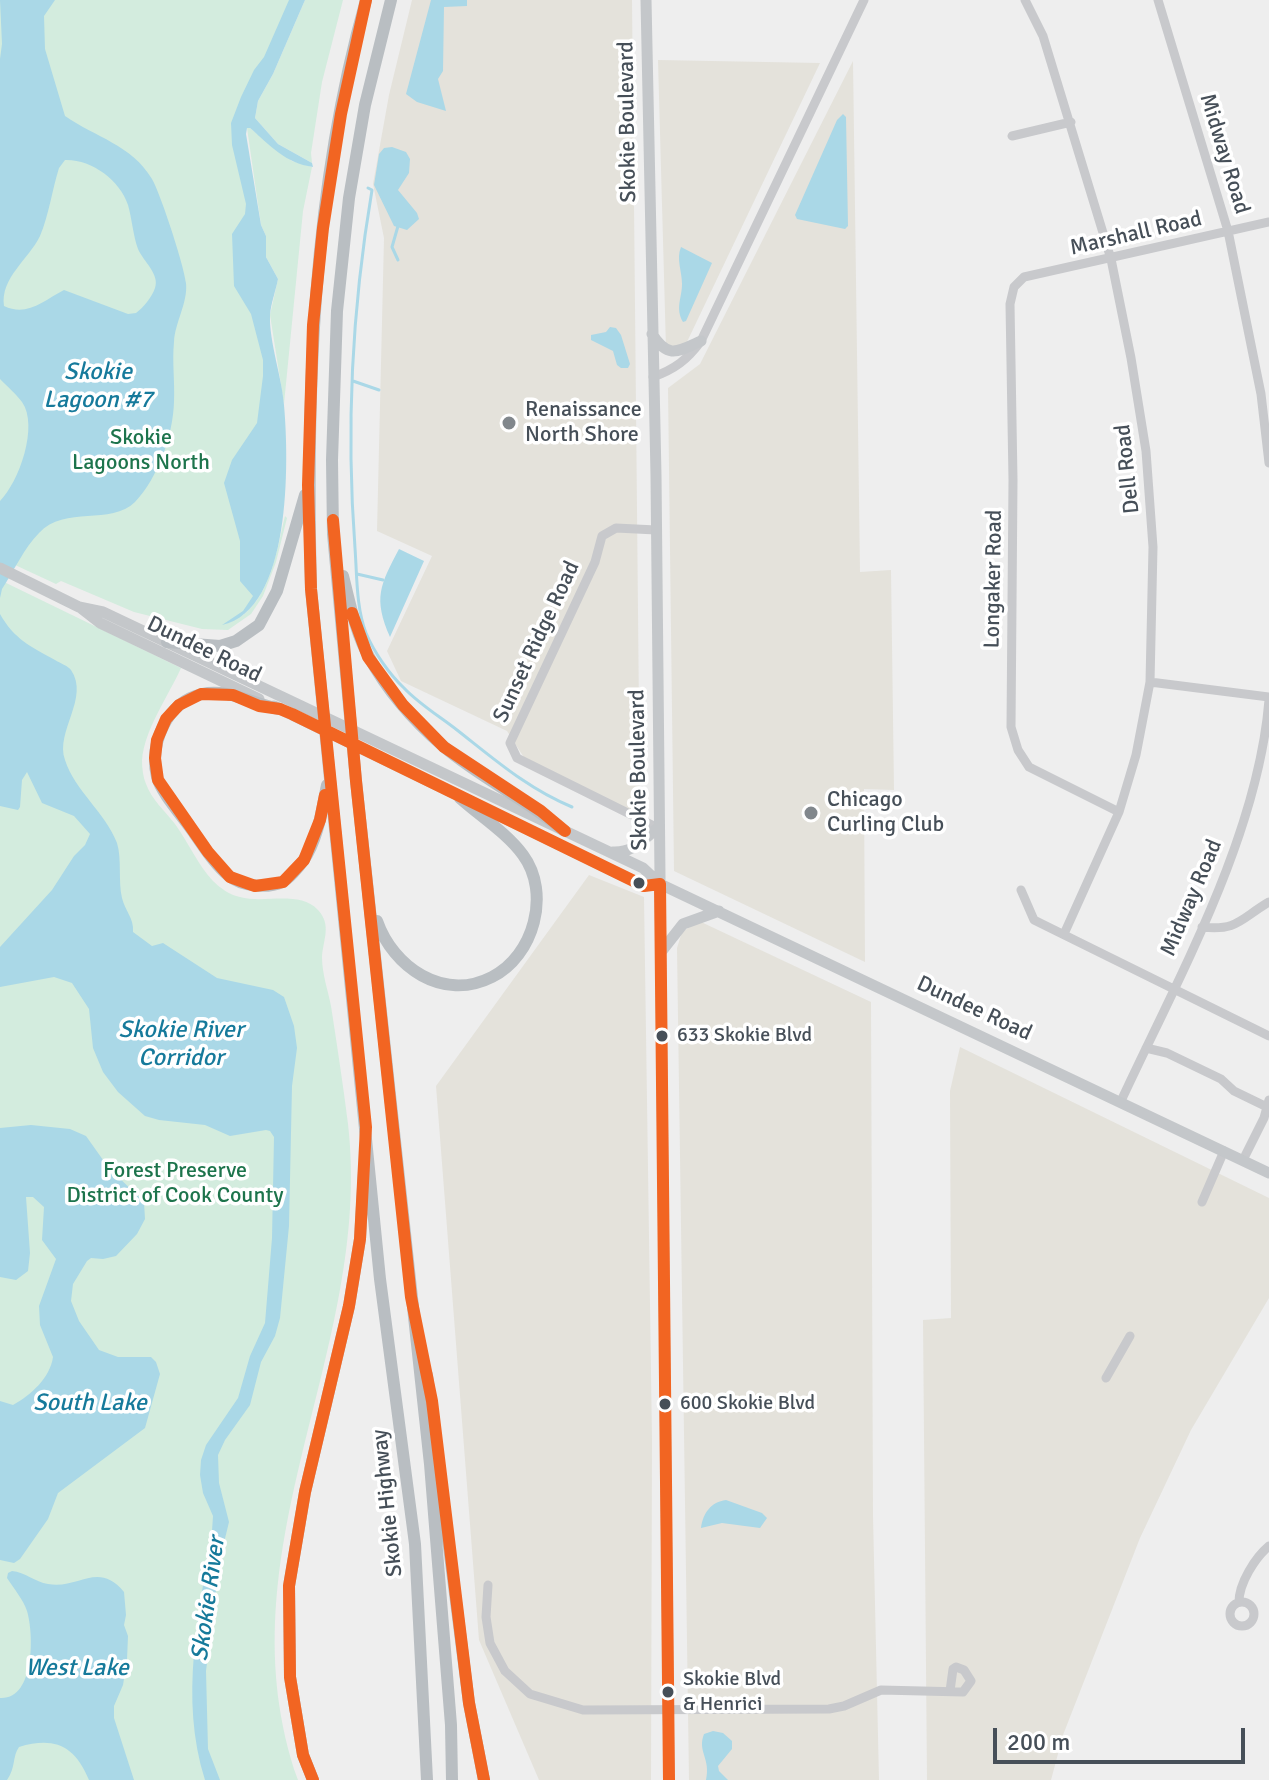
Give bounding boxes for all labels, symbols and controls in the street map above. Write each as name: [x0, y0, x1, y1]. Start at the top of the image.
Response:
street label: Skokie Boulevard: [613, 41, 643, 203]
street label: Midway Road: [1193, 91, 1255, 217]
street label: Marshall Road: [1068, 206, 1204, 262]
water label: Skokie Lagoon #7: [44, 359, 152, 415]
place label: Renaissance North Shore: [525, 397, 642, 448]
marker: Renaissance North Shore: [500, 414, 518, 432]
street label: Dell Road: [1110, 423, 1146, 515]
park label: Skokie Lagoons North: [72, 425, 210, 476]
street label: Longaker Road: [980, 509, 1008, 649]
street label: Sunset Ridge Road: [488, 557, 586, 727]
street label: Dundee Road: [143, 611, 265, 689]
street label: Skokie Boulevard: [624, 689, 654, 851]
place label: Chicago Curling Club: [827, 787, 944, 838]
marker: Chicago Curling Club: [802, 804, 820, 822]
street label: Midway Road: [1156, 836, 1228, 960]
unlabelled marker: [631, 875, 647, 891]
street label: Dundee Road: [912, 971, 1036, 1047]
water label: Skokie River Corridor: [118, 1017, 244, 1073]
place label: 633 Skokie Blvd: [677, 1024, 812, 1048]
marker: 633 Skokie Blvd: [654, 1028, 670, 1044]
park label: Forest Preserve District of Cook County: [67, 1158, 283, 1210]
water label: South Lake: [33, 1390, 147, 1418]
place label: 600 Skokie Blvd: [680, 1392, 815, 1416]
marker: 600 Skokie Blvd: [657, 1396, 673, 1412]
street label: Skokie Highway: [367, 1428, 409, 1578]
water label: Skokie River: [186, 1535, 232, 1663]
water label: West Lake: [25, 1655, 129, 1683]
place label: Skokie Blvd & Henrici: [683, 1668, 781, 1715]
marker: Skokie Blvd & Henrici: [660, 1684, 676, 1700]
scale bar: [997, 1712, 1249, 1762]
text: 200 m: [1007, 1727, 1070, 1757]

